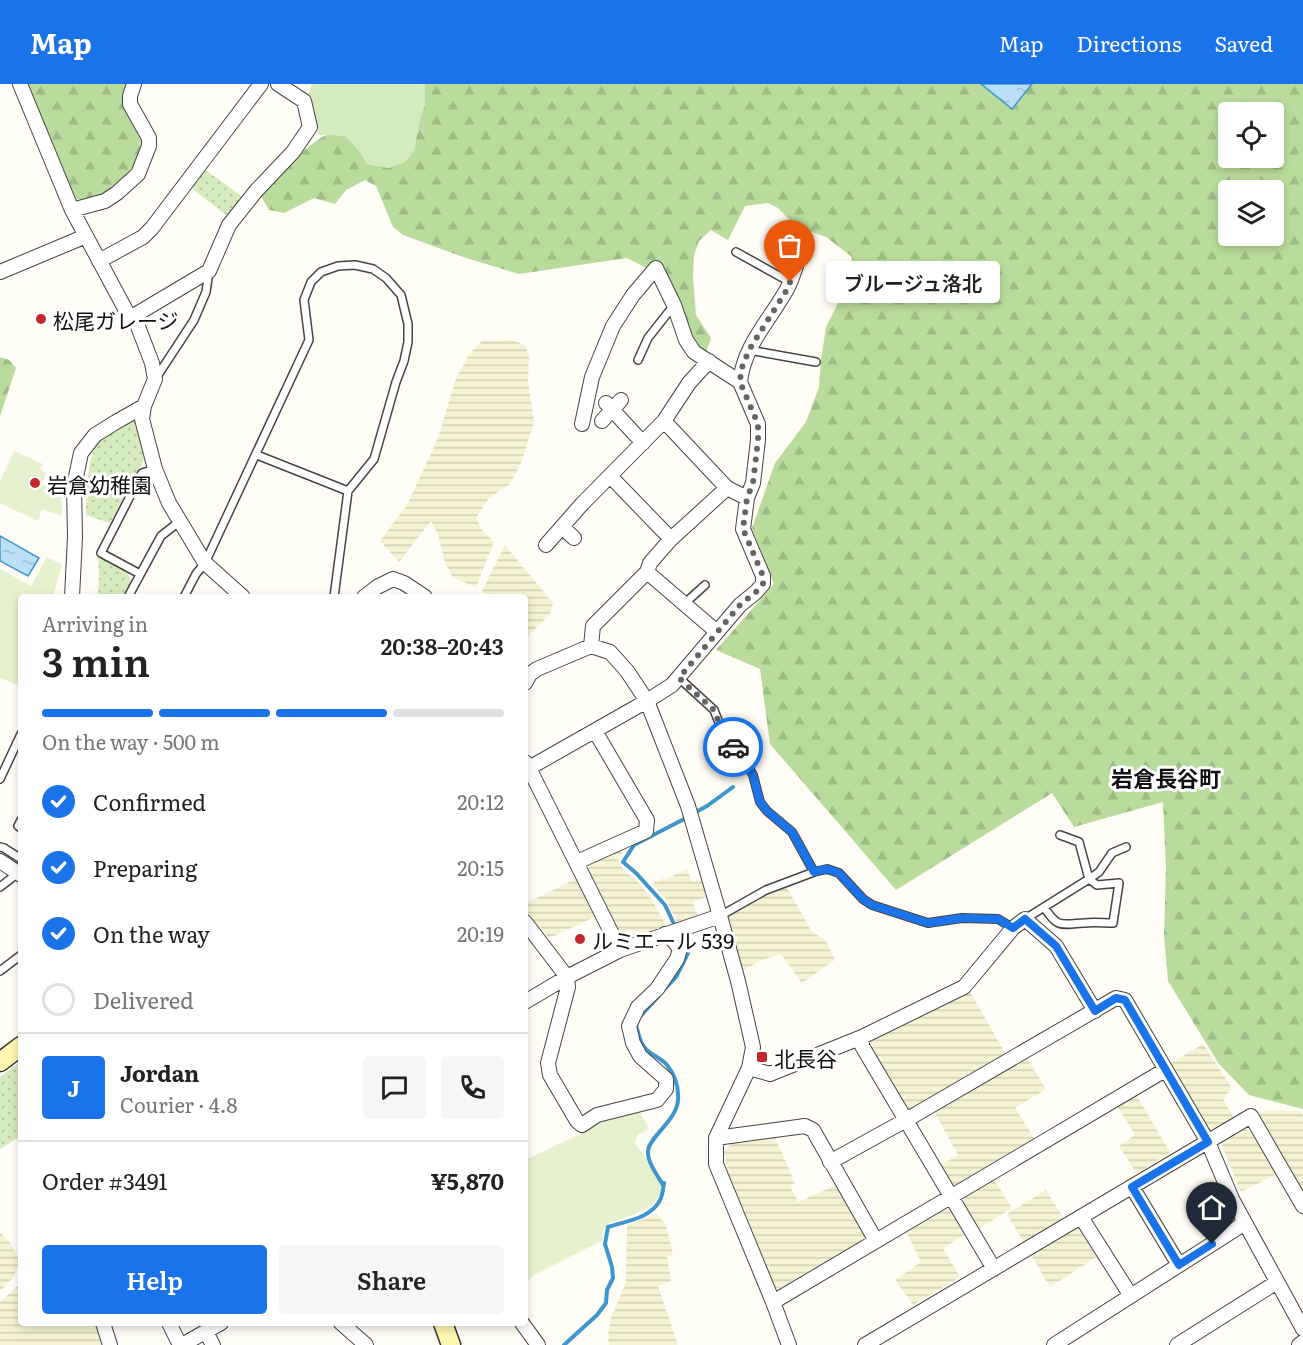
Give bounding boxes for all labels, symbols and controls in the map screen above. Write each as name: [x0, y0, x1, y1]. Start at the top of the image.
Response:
text: Map: [30, 21, 92, 63]
text: Map: [999, 27, 1044, 58]
text: Directions: [1077, 27, 1182, 58]
text: Saved: [1215, 27, 1273, 58]
map controls: [1218, 102, 1284, 246]
button: locate: [1218, 102, 1284, 168]
button: layers: [1218, 180, 1284, 246]
pin: [764, 220, 815, 282]
icon: bag: [773, 229, 806, 262]
callout: ブルージュ洛北: [826, 261, 1000, 303]
text: ブルージュ洛北: [844, 267, 982, 297]
place label: 松尾ガレージ: [53, 304, 179, 335]
marker: 松尾ガレージ: [34, 312, 48, 326]
place label: 岩倉幼稚園: [47, 468, 152, 499]
marker: 岩倉幼稚園: [28, 476, 42, 490]
text: Arriving in: [42, 608, 148, 638]
text: 20:38–20:43: [381, 629, 504, 662]
text: 3 min: [42, 631, 150, 689]
courier: [703, 717, 763, 777]
text: On the way · 500 m: [42, 726, 220, 756]
icon: car: [717, 731, 750, 764]
district label: 岩倉長谷町: [1111, 761, 1221, 794]
icon: check: [42, 785, 75, 818]
text: Confirmed: [93, 785, 206, 818]
text: 20:12: [457, 786, 504, 816]
icon: check: [42, 851, 75, 884]
text: Preparing: [93, 851, 197, 884]
text: 20:15: [457, 852, 504, 882]
icon: check: [42, 917, 75, 950]
text: On the way: [93, 917, 210, 950]
text: 20:19: [457, 918, 504, 948]
place label: ルミエール 539: [592, 924, 734, 955]
marker: ルミエール 539: [573, 932, 587, 946]
text: Delivered: [93, 983, 194, 1016]
place label: 北長谷: [774, 1042, 837, 1073]
marker: 北長谷: [755, 1050, 769, 1064]
text: Jordan: [120, 1056, 199, 1089]
button: chat: [363, 1056, 426, 1119]
button: phone: [441, 1056, 504, 1119]
text: J: [67, 1071, 80, 1104]
text: Courier · 4.8: [120, 1089, 237, 1119]
text: Order #3491: [42, 1164, 167, 1197]
text: ¥5,870: [430, 1164, 504, 1197]
pin: [1186, 1182, 1237, 1244]
icon: home: [1195, 1191, 1228, 1224]
button: Help: [42, 1245, 267, 1314]
button: Share: [279, 1245, 504, 1314]

